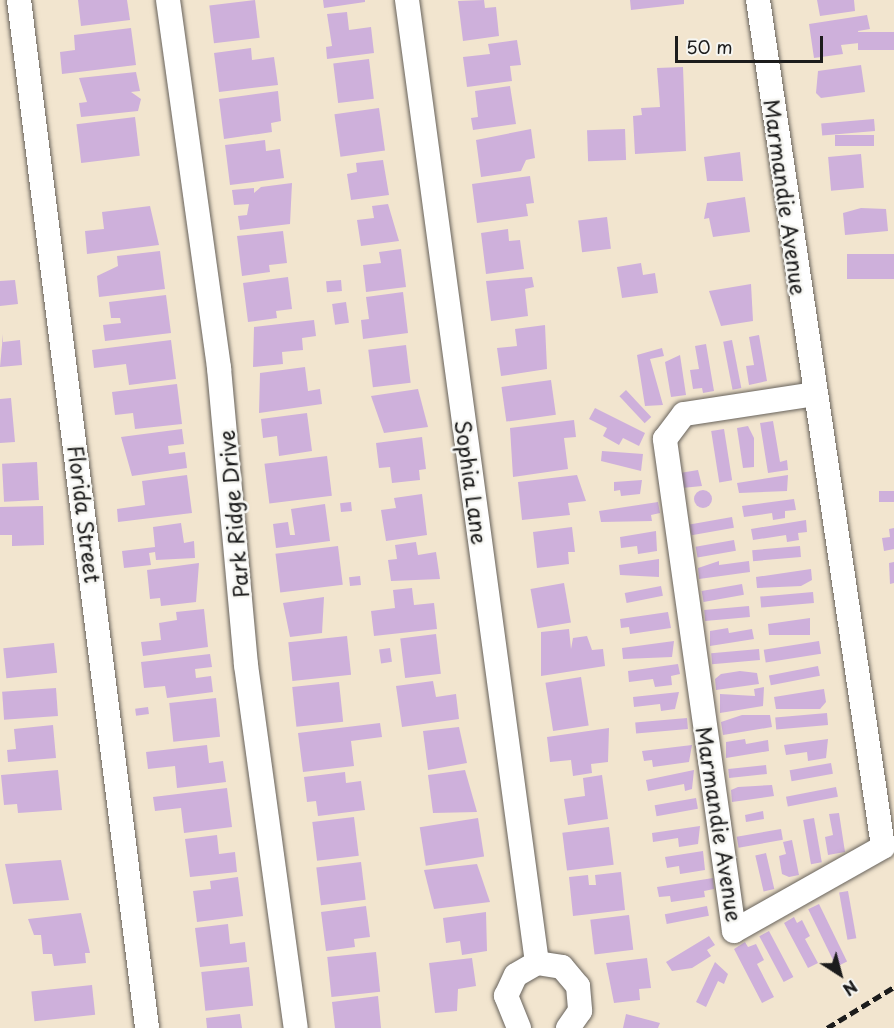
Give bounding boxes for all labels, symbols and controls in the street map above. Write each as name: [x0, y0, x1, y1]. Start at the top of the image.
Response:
scale bar: [678, 24, 826, 62]
text: 50 m: [686, 33, 733, 60]
street label: Marmandie Avenue: [760, 98, 812, 296]
street label: Sophia Lane: [451, 418, 493, 546]
street label: Park Ridge Drive: [213, 428, 253, 600]
street label: Florida Street: [64, 443, 106, 585]
street label: Marmandie Avenue: [692, 725, 748, 923]
north arrow: [810, 944, 870, 1004]
text: N: [838, 975, 863, 1002]

